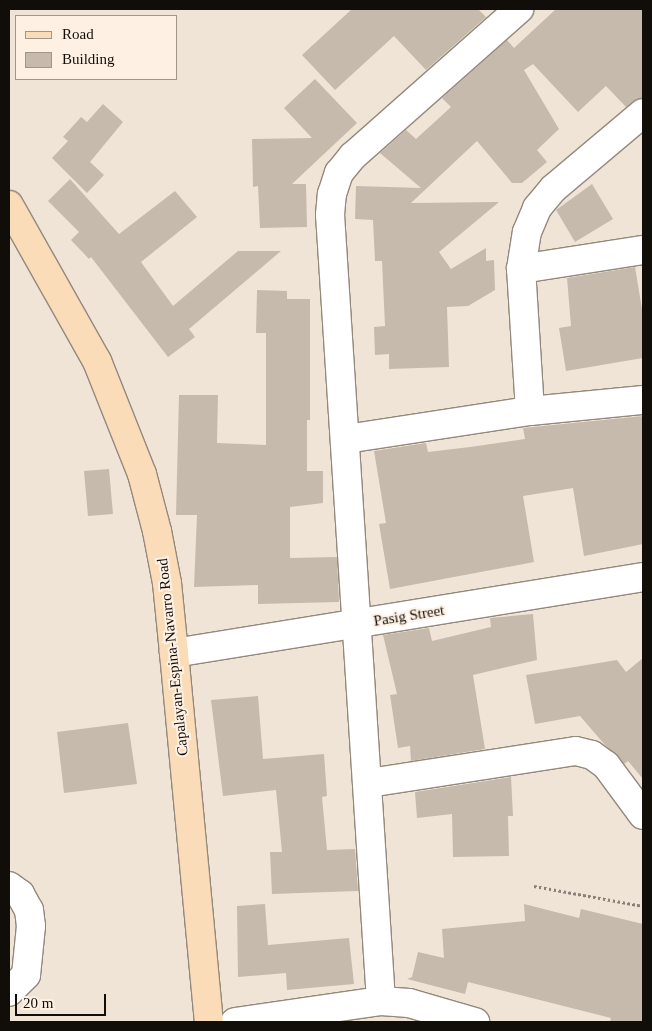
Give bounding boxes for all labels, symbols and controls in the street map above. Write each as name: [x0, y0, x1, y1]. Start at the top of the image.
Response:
legend: [15, 15, 178, 80]
text: Road: [62, 26, 94, 42]
text: Building: [62, 51, 115, 67]
street label: Capalayan-Espina-Navarro Road: [154, 557, 192, 757]
street label: Pasig Street: [372, 602, 446, 630]
scale bar: [18, 984, 109, 1016]
text: 20 m: [23, 995, 53, 1011]

